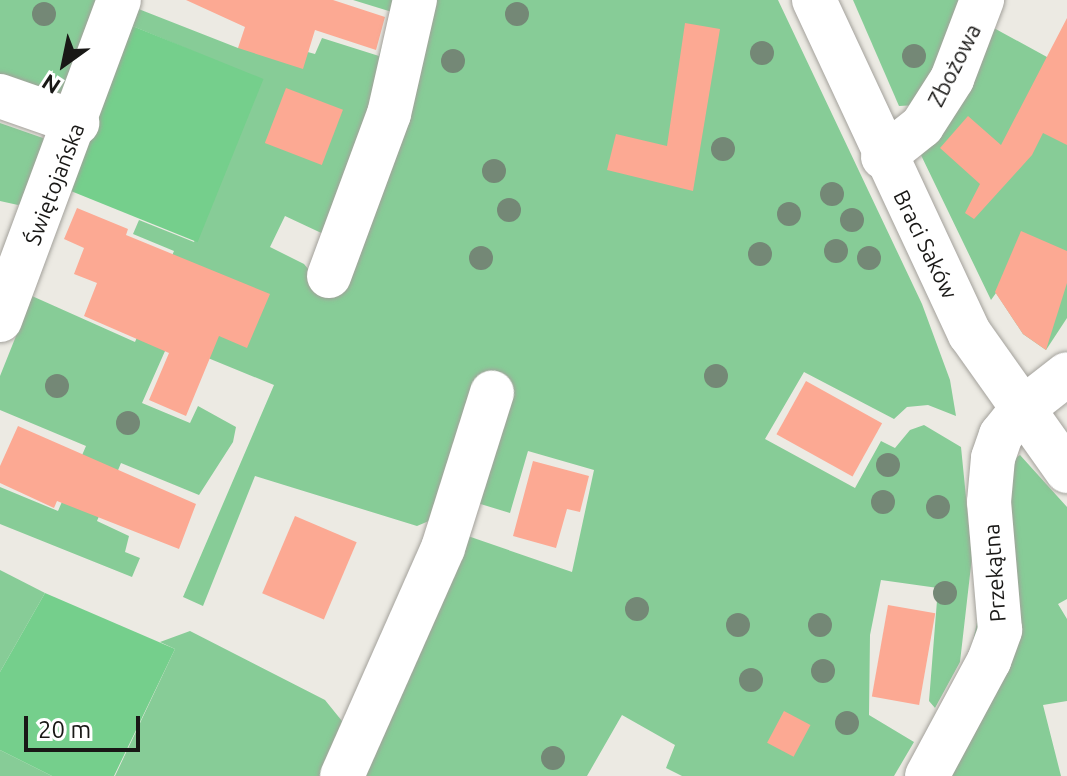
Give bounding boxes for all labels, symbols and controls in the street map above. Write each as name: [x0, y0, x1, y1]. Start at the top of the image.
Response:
street label: Zbożowa: [922, 19, 986, 111]
north arrow: [24, 24, 104, 104]
text: N: [37, 70, 64, 100]
street label: Świętojańska: [19, 119, 89, 249]
street label: Braci Saków: [888, 185, 964, 303]
street label: Przekątna: [977, 523, 1011, 623]
scale bar: [28, 700, 144, 750]
text: 20 m: [38, 716, 91, 743]

